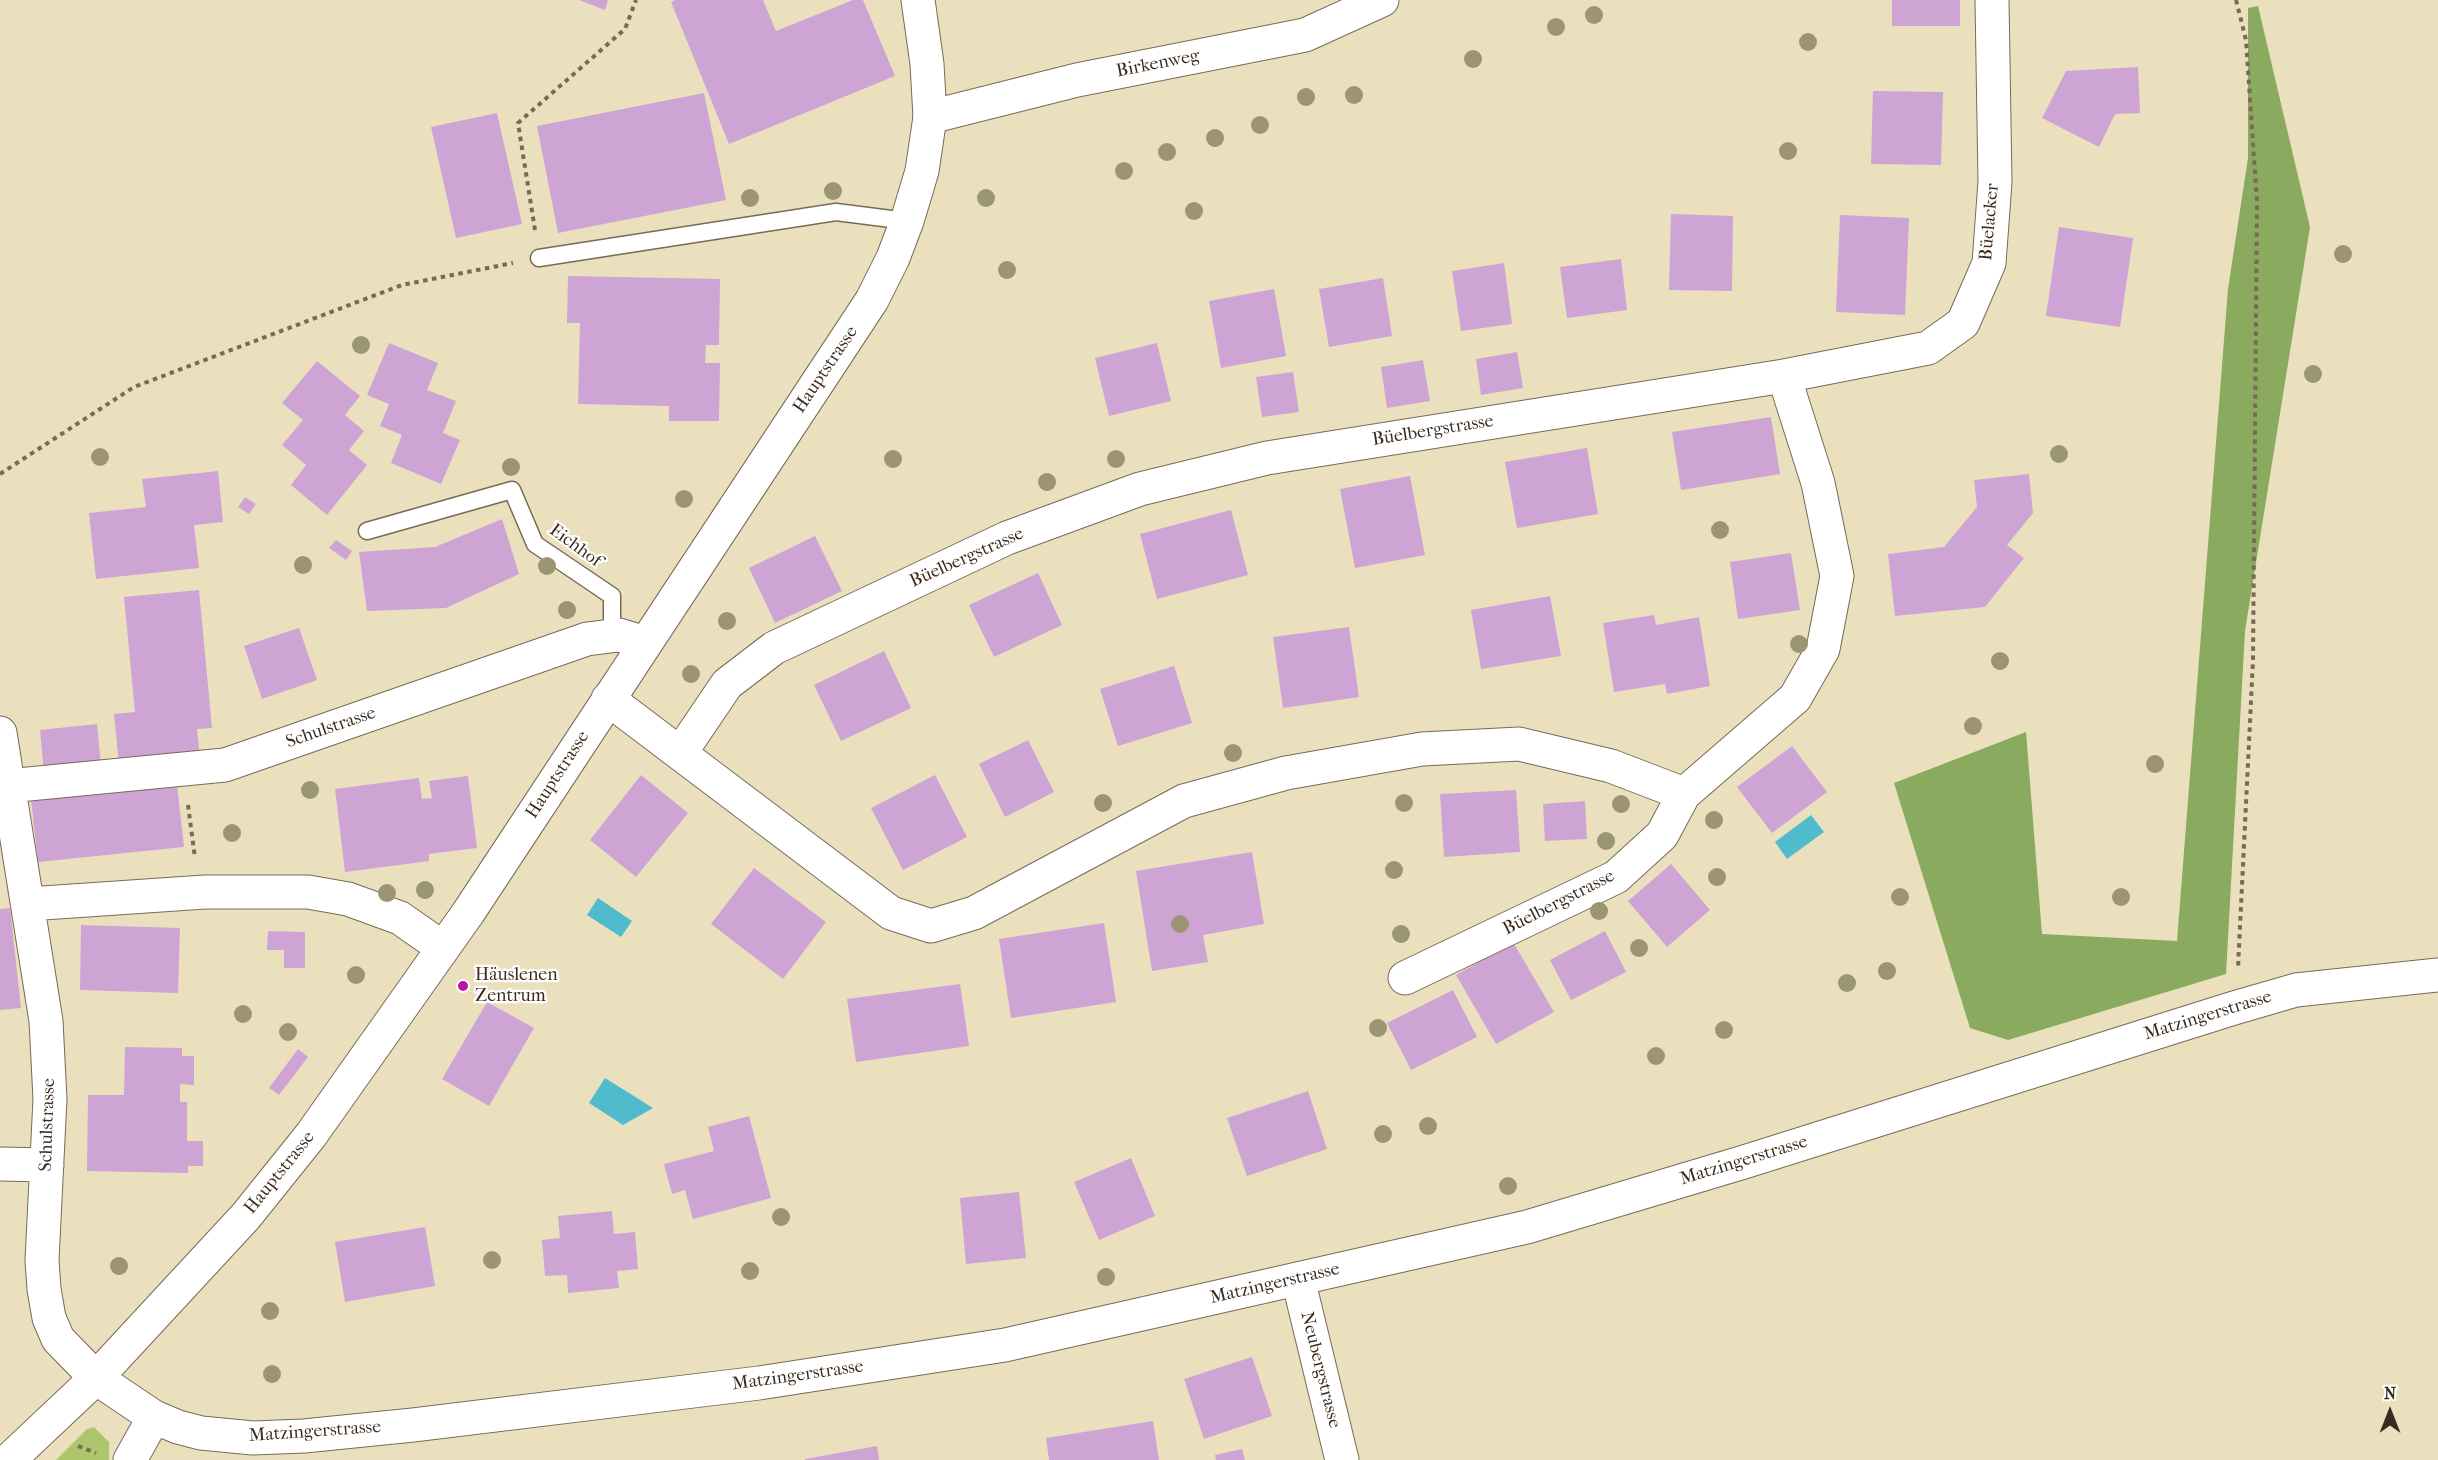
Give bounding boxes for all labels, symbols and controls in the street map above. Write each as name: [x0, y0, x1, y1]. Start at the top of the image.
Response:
street label: Birkenweg: [1115, 45, 1201, 83]
street label: Büelacker: [1976, 183, 2004, 261]
street label: Hauptstrasse: [789, 322, 863, 418]
street label: Büelbergstrasse: [1371, 411, 1495, 451]
street label: Eichhof: [545, 520, 605, 572]
street label: Büelbergstrasse: [907, 523, 1027, 593]
street label: Schulstrasse: [283, 703, 379, 753]
street label: Hauptstrasse: [522, 727, 594, 823]
street label: Büelbergstrasse: [1500, 866, 1618, 940]
place label: Häuslenen Zentrum: [475, 965, 558, 1008]
marker: Häuslenen Zentrum: [456, 979, 470, 993]
street label: Matzingerstrasse: [2142, 986, 2274, 1046]
street label: Schulstrasse: [36, 1078, 60, 1172]
street label: Hauptstrasse: [240, 1127, 320, 1219]
street label: Matzingerstrasse: [1678, 1131, 1810, 1191]
street label: Matzingerstrasse: [1208, 1259, 1342, 1309]
street label: Neubergstrasse: [1295, 1310, 1345, 1430]
street label: Matzingerstrasse: [731, 1356, 865, 1396]
north arrow: [2360, 1382, 2420, 1442]
text: N: [2384, 1384, 2396, 1403]
street label: Matzingerstrasse: [248, 1417, 382, 1447]

